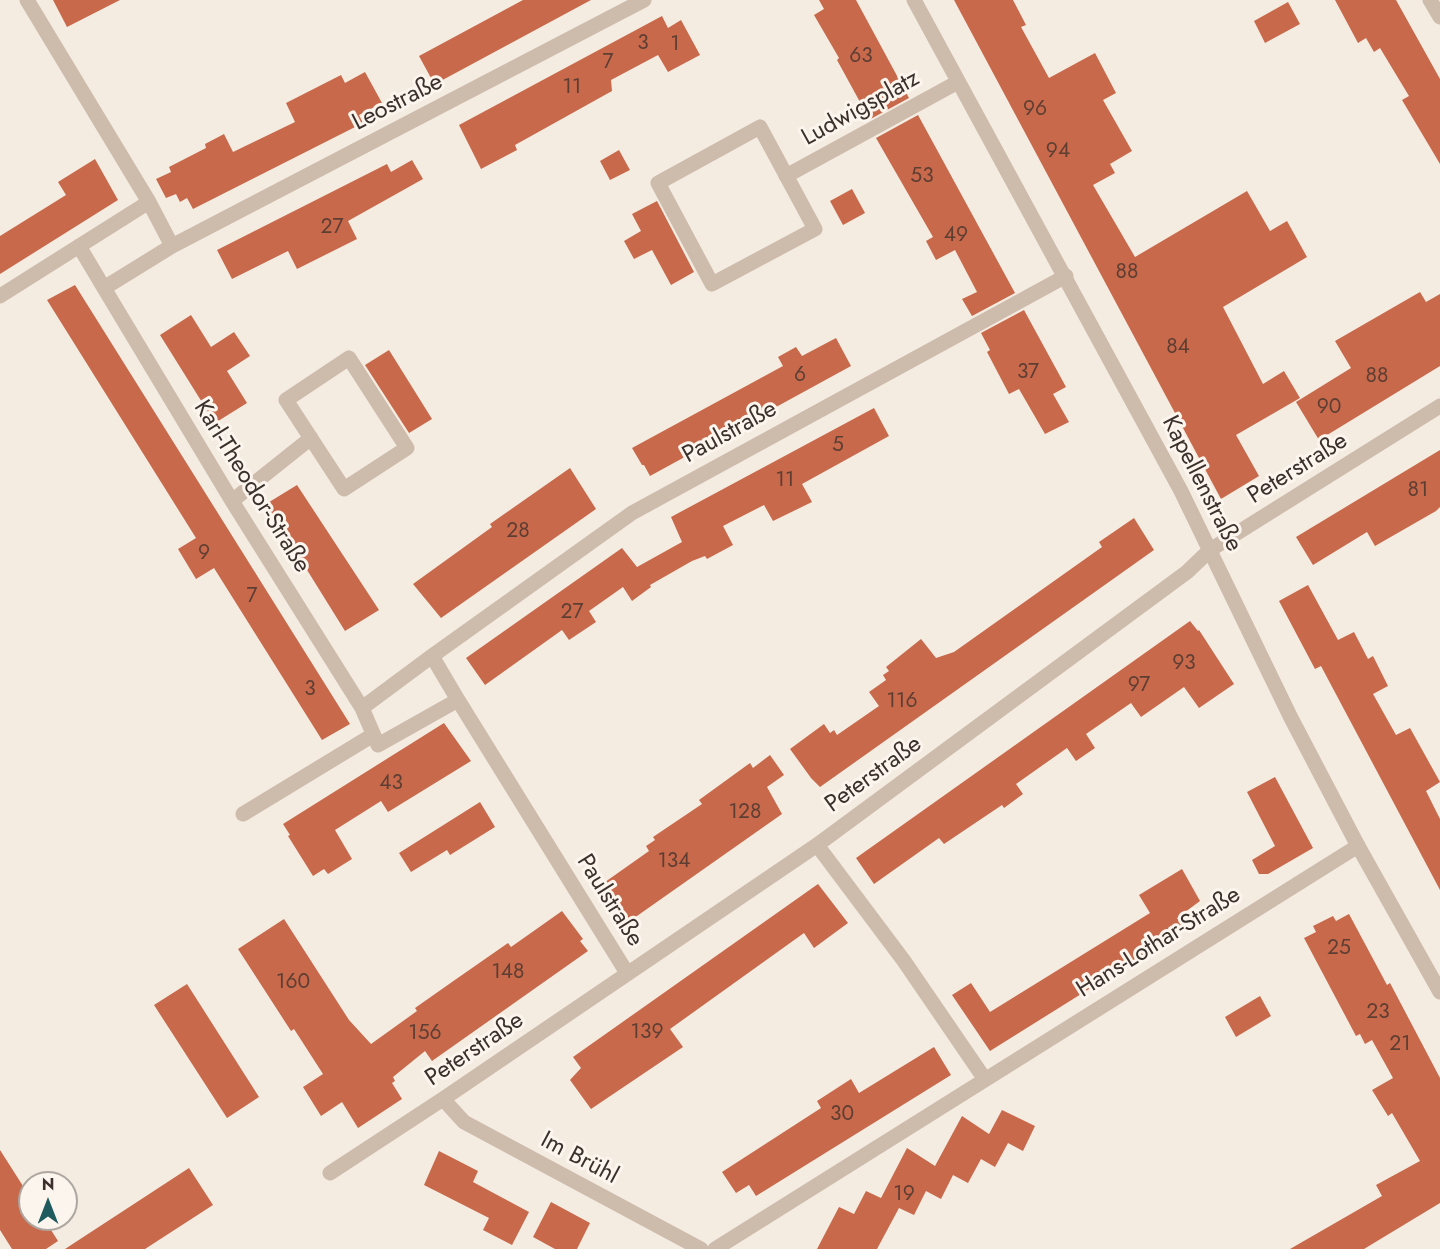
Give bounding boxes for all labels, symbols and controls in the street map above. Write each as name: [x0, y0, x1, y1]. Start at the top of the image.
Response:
house number: 3: [637, 31, 649, 57]
house number: 1: [670, 32, 680, 58]
house number: 63: [849, 44, 873, 70]
house number: 7: [602, 50, 614, 76]
street label: Ludwigsplatz: [797, 65, 925, 153]
street label: Leostraße: [348, 68, 448, 138]
house number: 11: [563, 75, 581, 101]
house number: 96: [1023, 97, 1047, 123]
house number: 94: [1046, 139, 1070, 165]
house number: 53: [910, 164, 934, 190]
house number: 27: [321, 215, 343, 241]
house number: 49: [944, 223, 968, 249]
house number: 88: [1116, 260, 1138, 286]
house number: 84: [1166, 335, 1190, 361]
house number: 37: [1017, 360, 1039, 386]
house number: 6: [794, 363, 806, 389]
house number: 88: [1366, 364, 1388, 390]
street label: Paulstraße: [678, 395, 782, 471]
house number: 90: [1317, 395, 1341, 421]
street label: Karl-Theodor-Straße: [186, 396, 316, 578]
street label: Kapellenstraße: [1155, 411, 1247, 557]
street label: Peterstraße: [1243, 427, 1353, 511]
house number: 5: [832, 433, 844, 459]
house number: 11: [776, 468, 794, 494]
house number: 81: [1408, 478, 1428, 504]
house number: 28: [506, 519, 530, 545]
house number: 9: [198, 541, 210, 567]
house number: 7: [246, 584, 258, 610]
house number: 27: [561, 600, 583, 626]
house number: 93: [1172, 651, 1196, 677]
house number: 97: [1128, 673, 1150, 699]
house number: 3: [304, 677, 316, 703]
house number: 116: [887, 689, 917, 715]
street label: Peterstraße: [820, 730, 928, 820]
house number: 43: [379, 771, 403, 797]
house number: 128: [729, 800, 761, 826]
house number: 134: [657, 849, 691, 875]
street label: Paulstraße: [569, 850, 649, 952]
street label: Hans-Lothar-Straße: [1072, 881, 1246, 1005]
house number: 25: [1327, 936, 1351, 962]
house number: 148: [491, 960, 525, 986]
house number: 160: [276, 970, 310, 996]
house number: 23: [1366, 1000, 1390, 1026]
street label: Peterstraße: [420, 1007, 530, 1093]
house number: 139: [630, 1020, 664, 1046]
house number: 156: [408, 1021, 442, 1047]
house number: 21: [1389, 1032, 1411, 1058]
house number: 30: [830, 1102, 854, 1128]
street label: Im Brühl: [535, 1127, 623, 1191]
north arrow: [18, 1171, 78, 1231]
text: N: [42, 1173, 54, 1196]
house number: 19: [893, 1182, 915, 1208]

